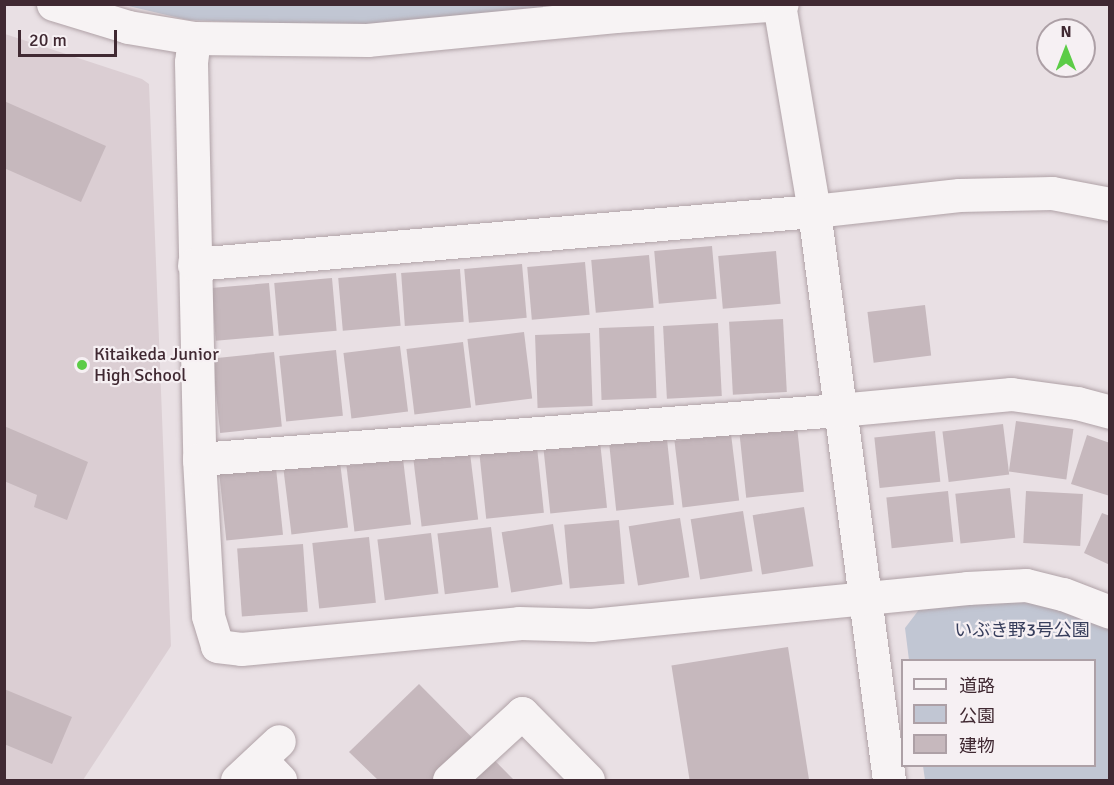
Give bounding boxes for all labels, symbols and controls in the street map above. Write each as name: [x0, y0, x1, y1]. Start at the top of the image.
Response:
scale bar: [21, 18, 120, 56]
north arrow: [1036, 18, 1096, 78]
text: N: [1060, 22, 1072, 42]
text: 20 m: [29, 29, 67, 51]
place label: Kitaikeda Junior High School: [94, 344, 219, 386]
marker: Kitaikeda Junior High School: [75, 358, 89, 372]
park label: いぶき野3号公園: [954, 619, 1090, 641]
legend: [901, 659, 1096, 767]
text: 道路: [959, 675, 995, 697]
text: 公園: [959, 705, 995, 727]
text: 建物: [959, 735, 995, 757]

